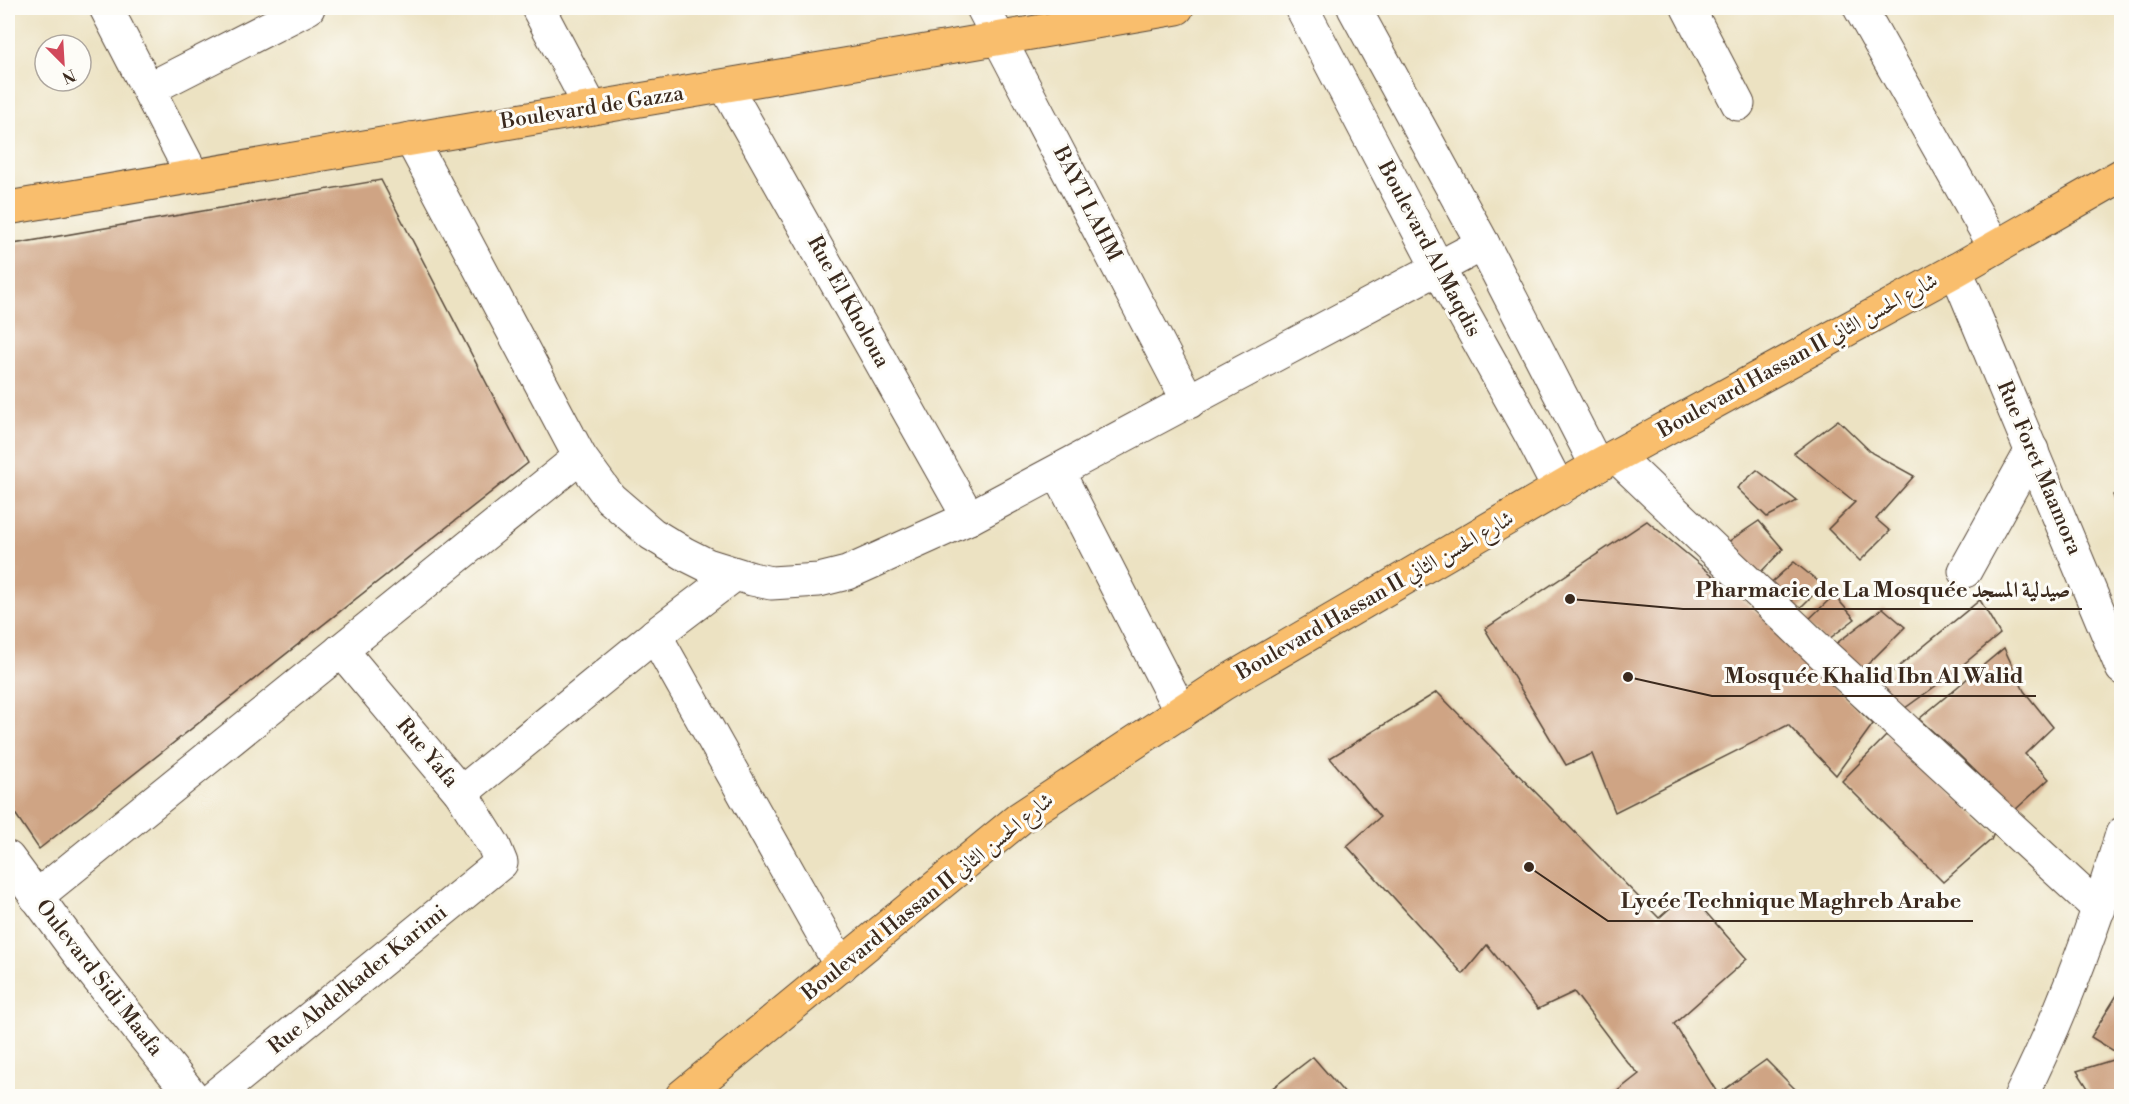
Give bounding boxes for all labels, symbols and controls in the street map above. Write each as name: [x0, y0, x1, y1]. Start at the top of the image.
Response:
north arrow: [33, 33, 93, 93]
text: N: [59, 64, 79, 88]
street label: Boulevard de Gazza: [498, 81, 686, 135]
street label: BAYT LAHM: [1047, 141, 1127, 266]
street label: Boulevard Al Maqdis: [1371, 156, 1486, 342]
street label: Rue El Kholoua: [801, 232, 895, 373]
street label: Boulevard Hassan II شارع الحسن الثاني: [1652, 268, 1945, 448]
street label: Rue Foret Maamora: [1991, 377, 2088, 559]
street label: Boulevard Hassan II شارع الحسن الثاني: [1231, 506, 1520, 690]
callout: Pharmacie de La Mosquée صيدلية المسجد: [1683, 569, 2082, 609]
text: Pharmacie de La Mosquée صيدلية المسجد: [1696, 577, 2070, 604]
callout: Mosquée Khalid Ibn Al Walid: [1712, 656, 2036, 696]
text: Mosquée Khalid Ibn Al Walid: [1724, 663, 2024, 690]
street label: Rue Yafa: [390, 713, 464, 793]
street label: Boulevard Hassan II شارع الحسن الثاني: [796, 787, 1062, 1010]
callout: Lycée Technique Maghreb Arabe: [1608, 881, 1973, 921]
text: Lycée Technique Maghreb Arabe: [1621, 888, 1962, 915]
street label: Oulevard Sidi Maafa: [30, 895, 168, 1062]
street label: Rue Abdelkader Karimi: [263, 900, 453, 1060]

